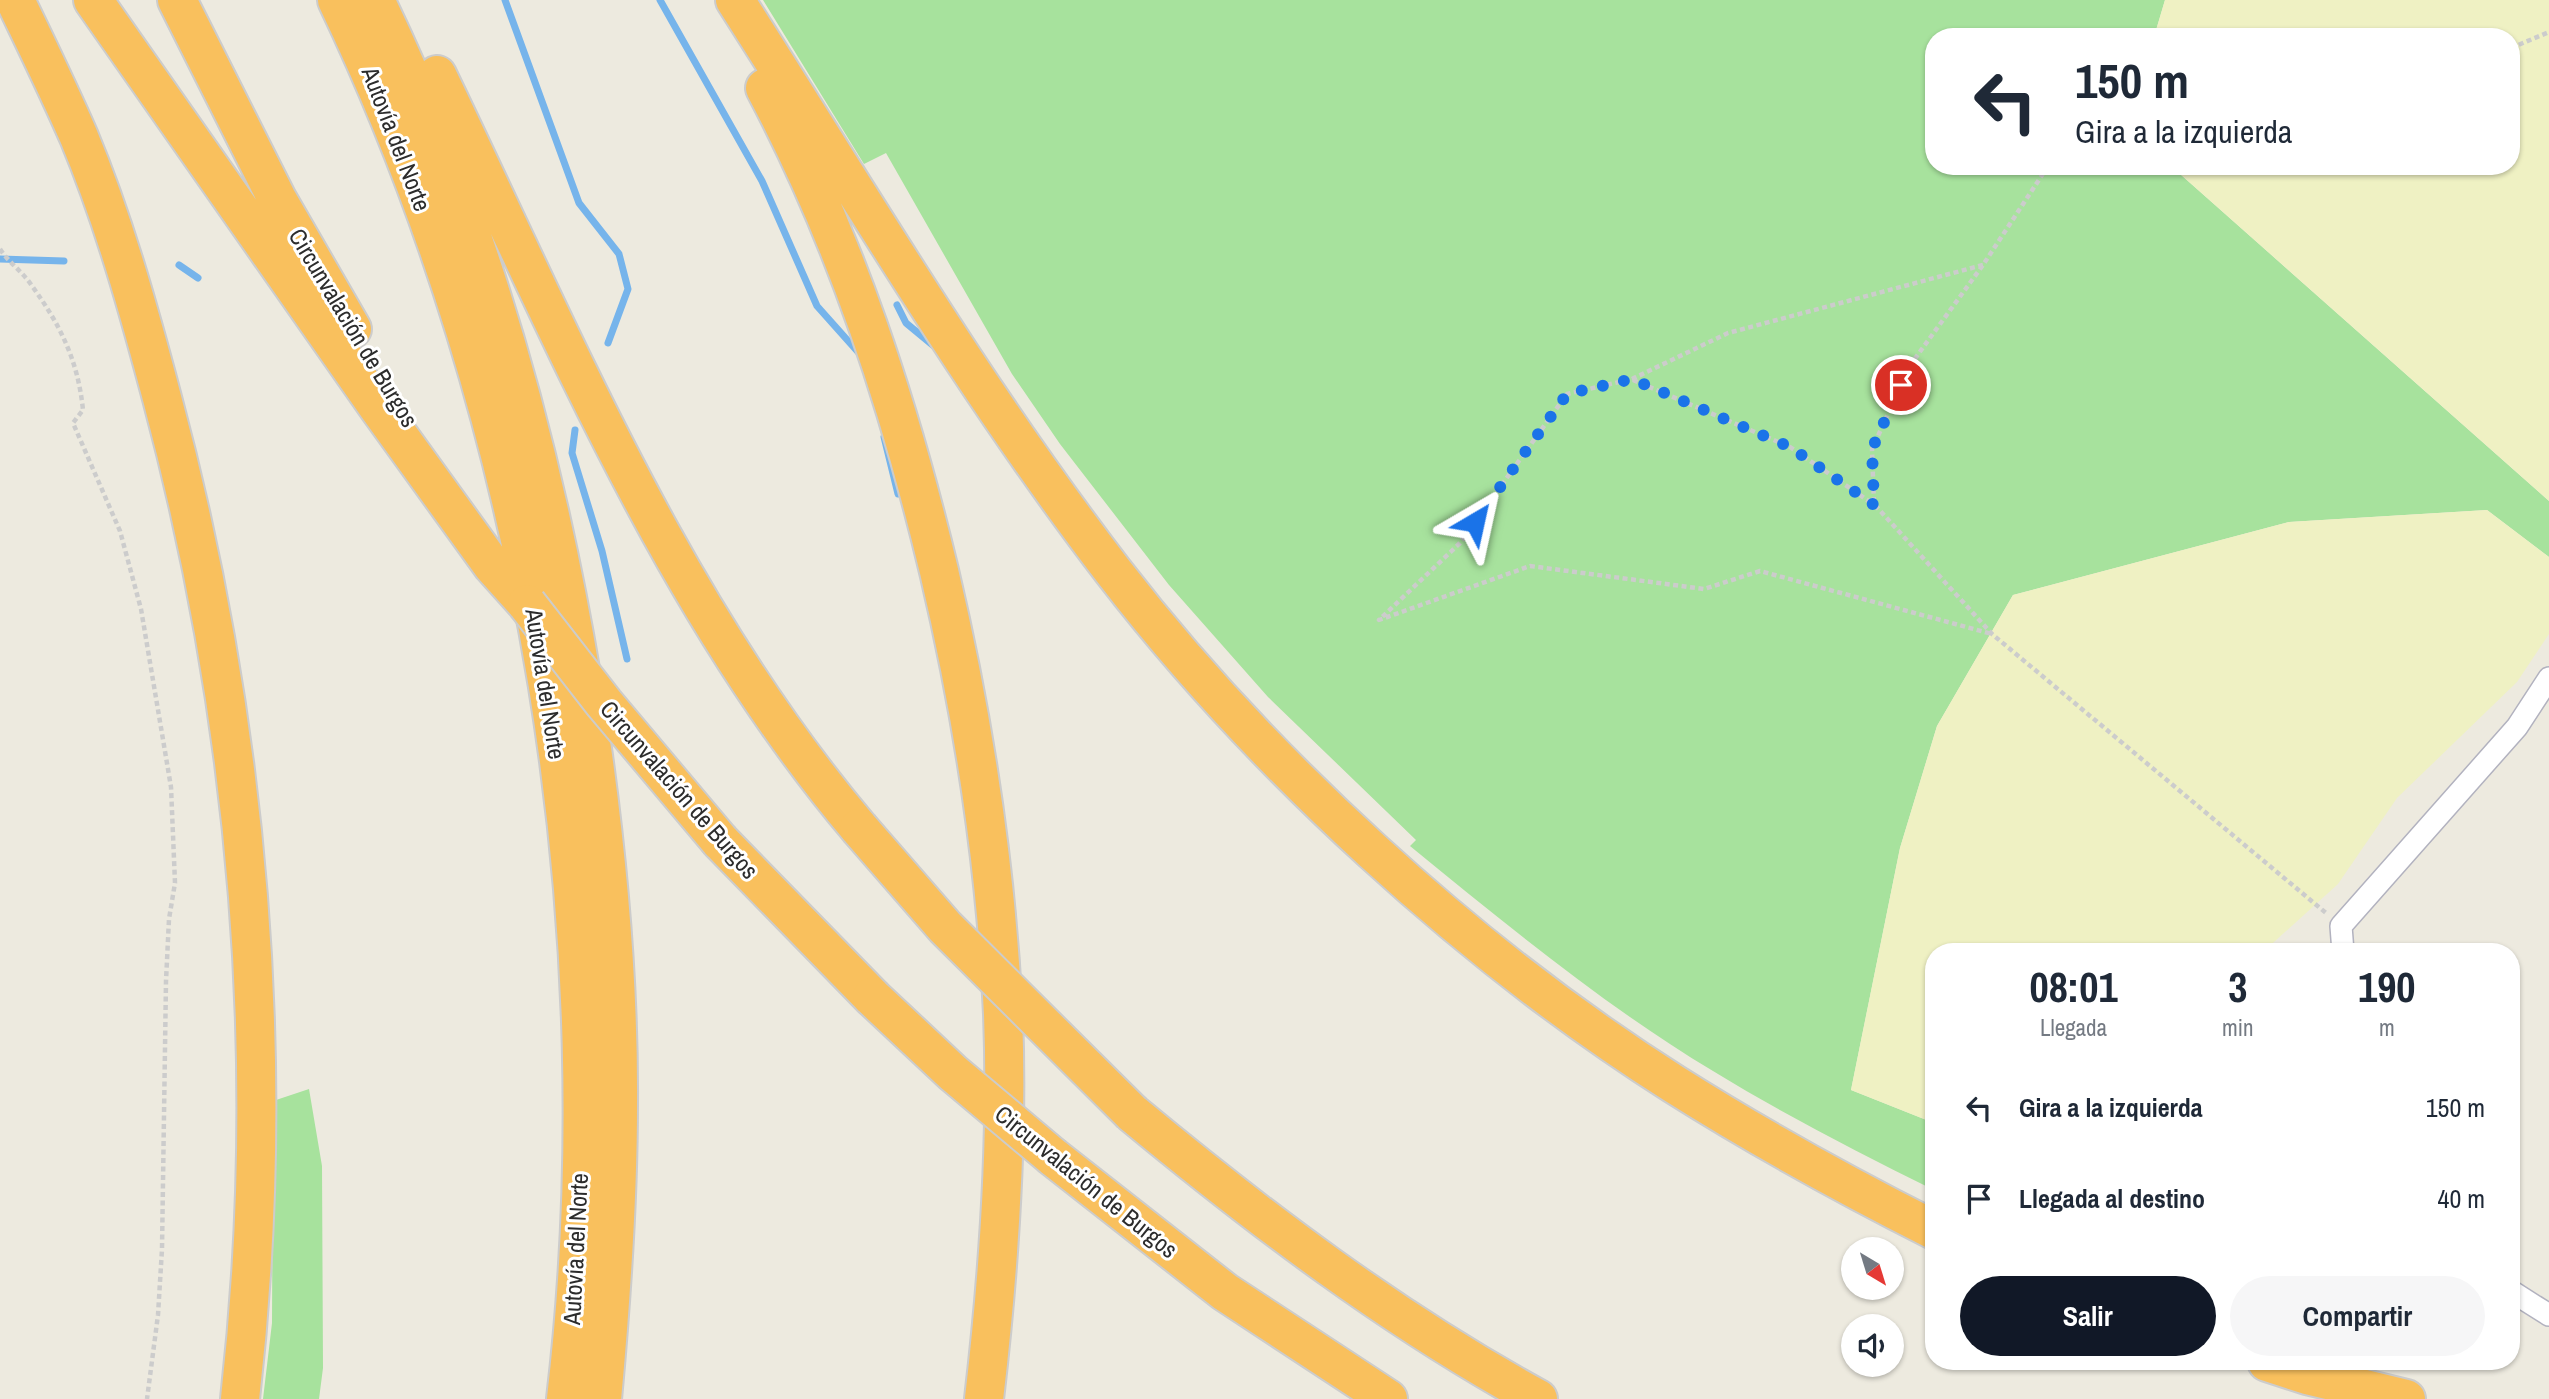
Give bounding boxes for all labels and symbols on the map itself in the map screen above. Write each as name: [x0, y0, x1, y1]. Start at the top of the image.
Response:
street label: Autovía del Norte: [354, 61, 439, 215]
street label: Circunvalación de Burgos: [282, 222, 426, 433]
pin: [1871, 355, 1931, 415]
position arrow: [1438, 485, 1512, 559]
street label: Autovía del Norte: [518, 605, 574, 761]
street label: Circunvalación de Burgos: [593, 693, 766, 885]
street label: Circunvalación de Burgos: [989, 1098, 1185, 1265]
street label: Autovía del Norte: [555, 1172, 595, 1327]
north arrow: [1841, 1237, 1904, 1300]

